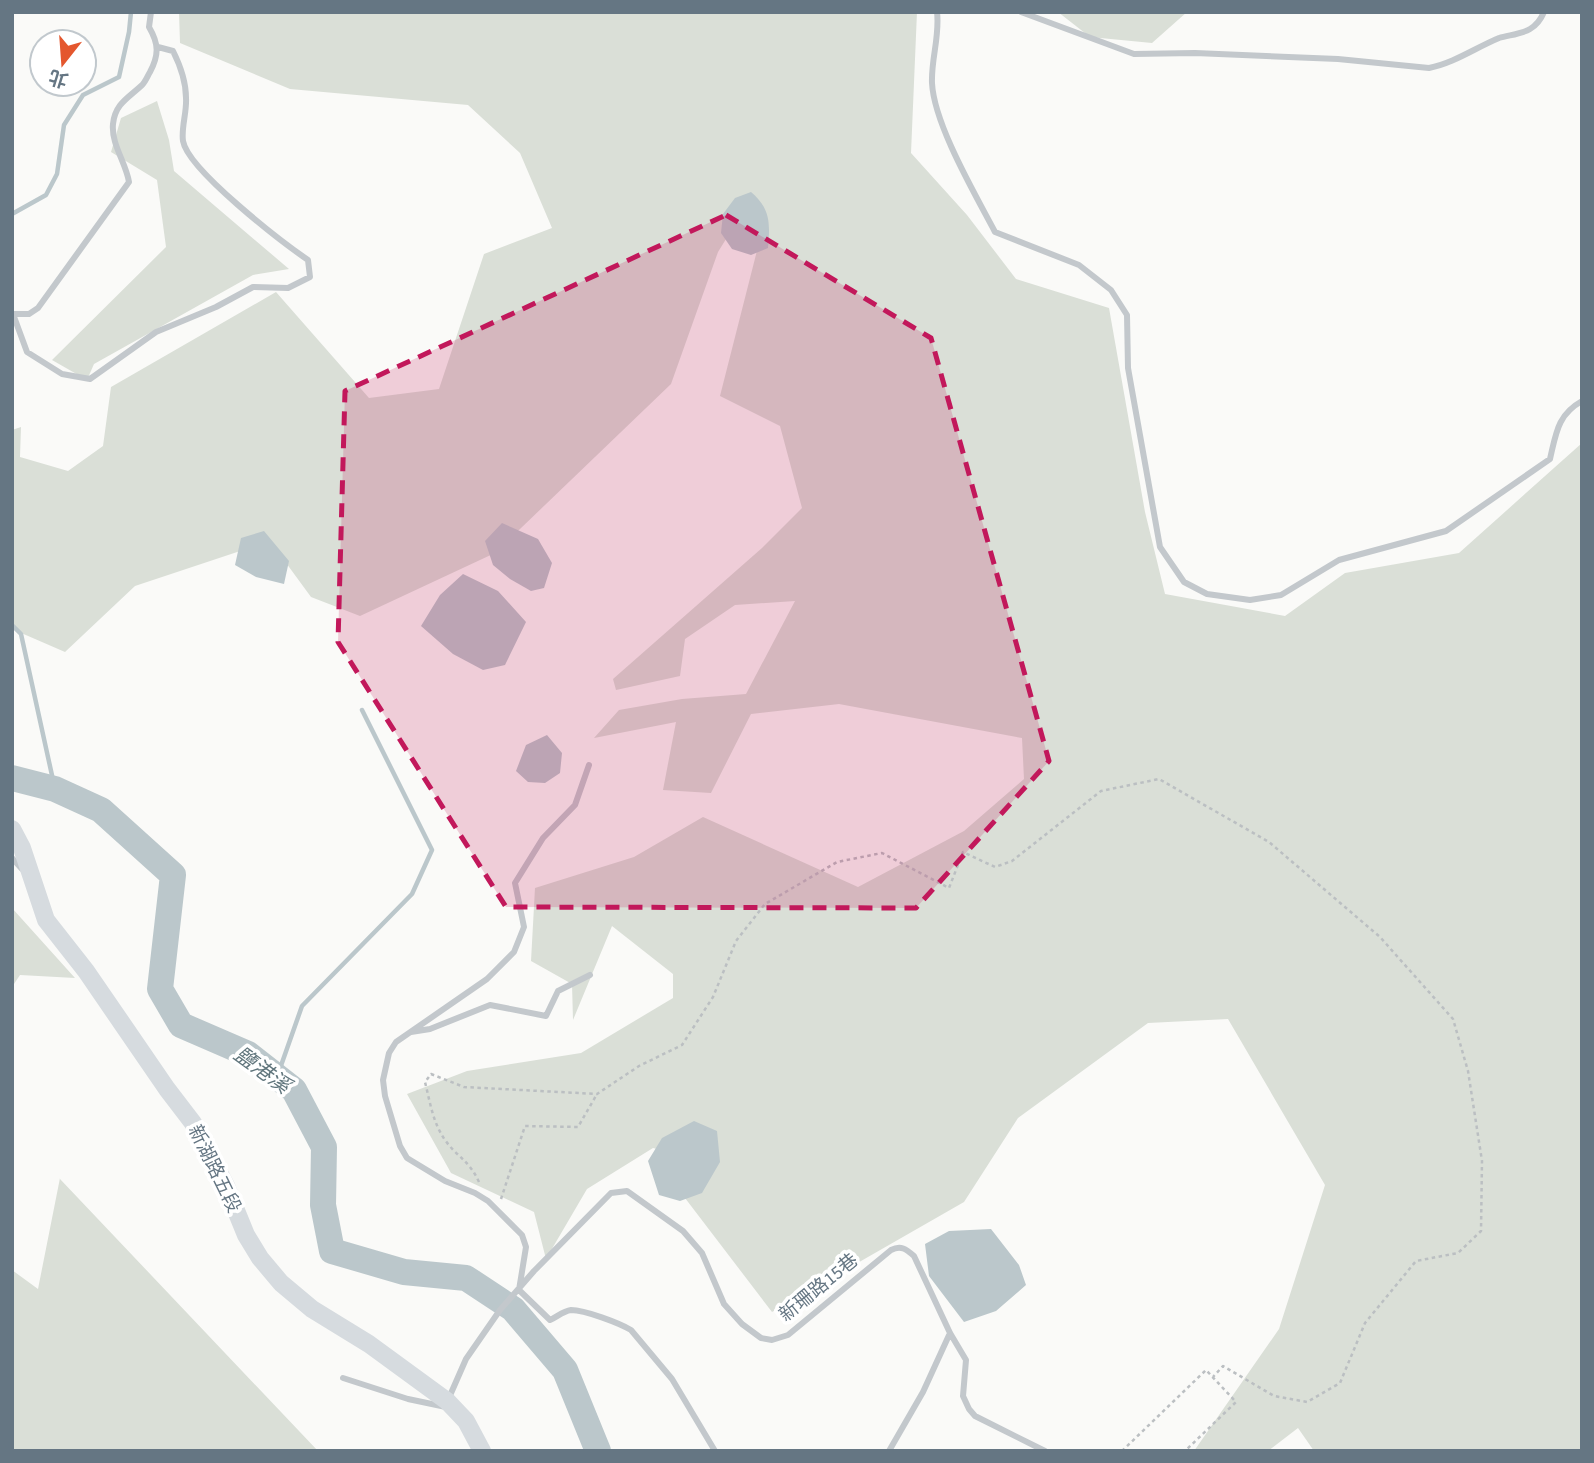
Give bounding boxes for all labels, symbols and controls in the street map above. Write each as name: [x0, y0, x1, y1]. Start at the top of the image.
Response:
north arrow: [28, 28, 98, 98]
text: 北: [45, 62, 72, 94]
water label: 鹽港溪: [228, 1039, 299, 1102]
street label: 新湖路五段: [181, 1120, 247, 1218]
street label: 新珊路15巷: [774, 1248, 864, 1328]

